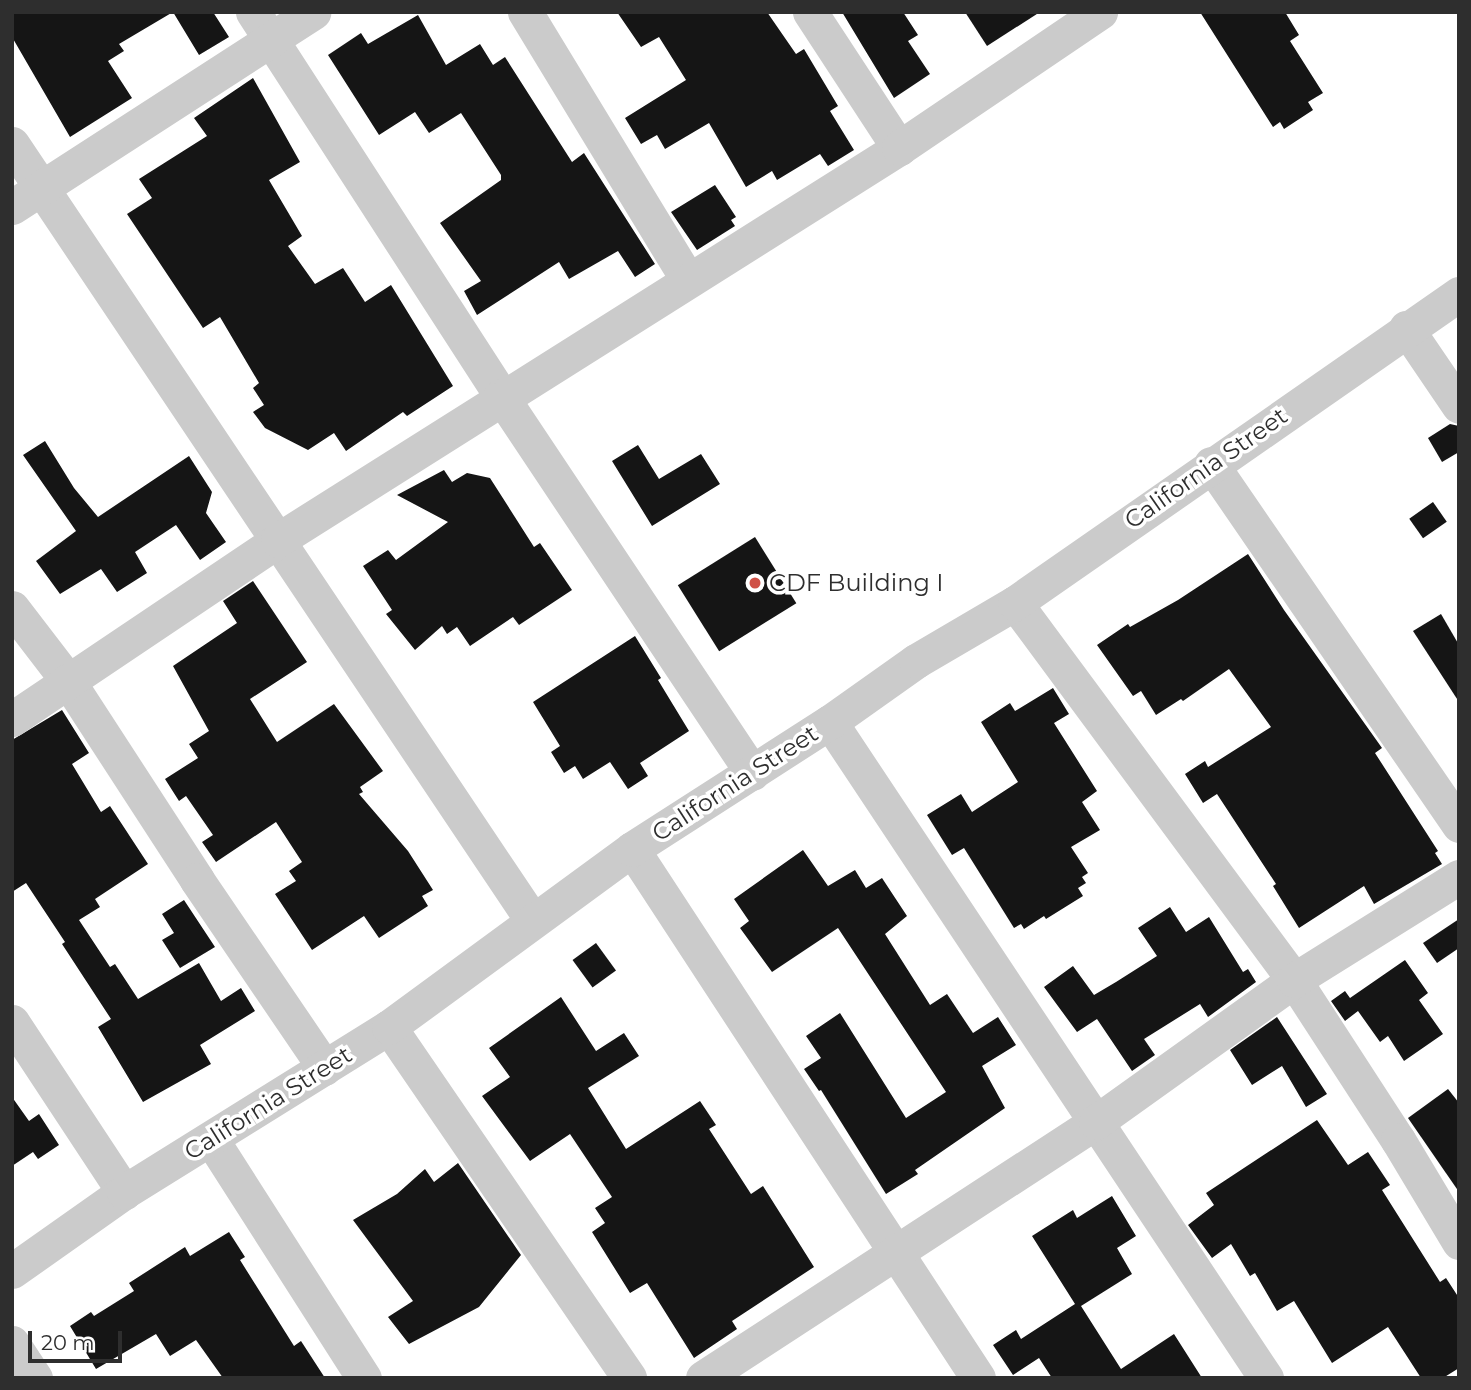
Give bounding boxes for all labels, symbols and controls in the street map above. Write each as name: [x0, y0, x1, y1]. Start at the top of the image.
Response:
street label: California Street: [1119, 401, 1293, 535]
place label: CDF Building I: [769, 569, 943, 597]
marker: CDF Building I: [747, 575, 763, 591]
street label: California Street: [647, 719, 823, 847]
street label: California Street: [179, 1040, 357, 1166]
scale bar: [32, 1316, 126, 1360]
text: 20 m: [41, 1330, 95, 1355]

